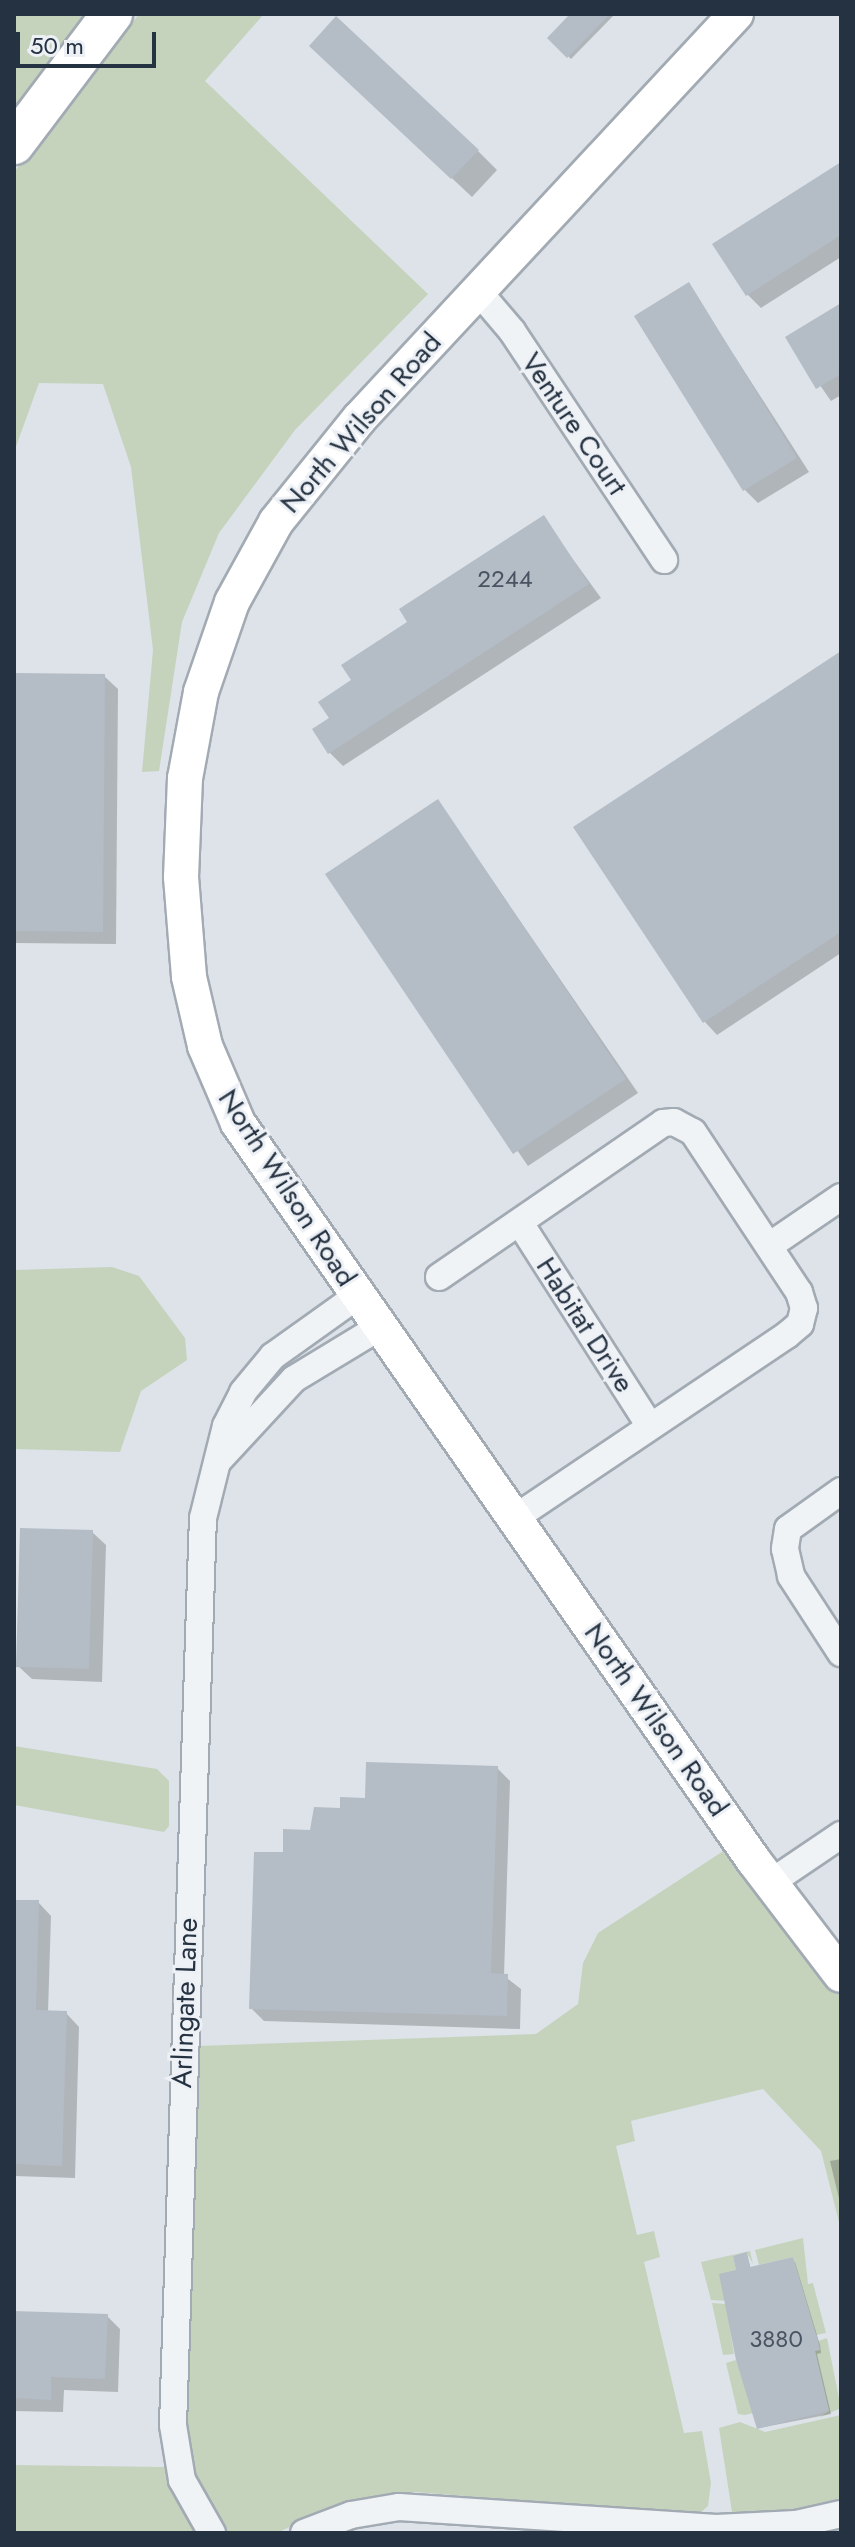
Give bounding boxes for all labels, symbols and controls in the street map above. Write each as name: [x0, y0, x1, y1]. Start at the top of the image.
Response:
scale bar: [20, 16, 160, 66]
text: 50 m: [30, 28, 84, 63]
street label: North Wilson Road: [274, 326, 448, 520]
street label: Venture Court: [514, 347, 634, 501]
house number: 2244: [477, 565, 533, 593]
street label: North Wilson Road: [211, 1083, 363, 1293]
street label: Habitat Drive: [529, 1251, 641, 1399]
street label: North Wilson Road: [577, 1617, 735, 1823]
street label: Arlingate Lane: [165, 1917, 205, 2089]
house number: 3880: [749, 2325, 803, 2353]

